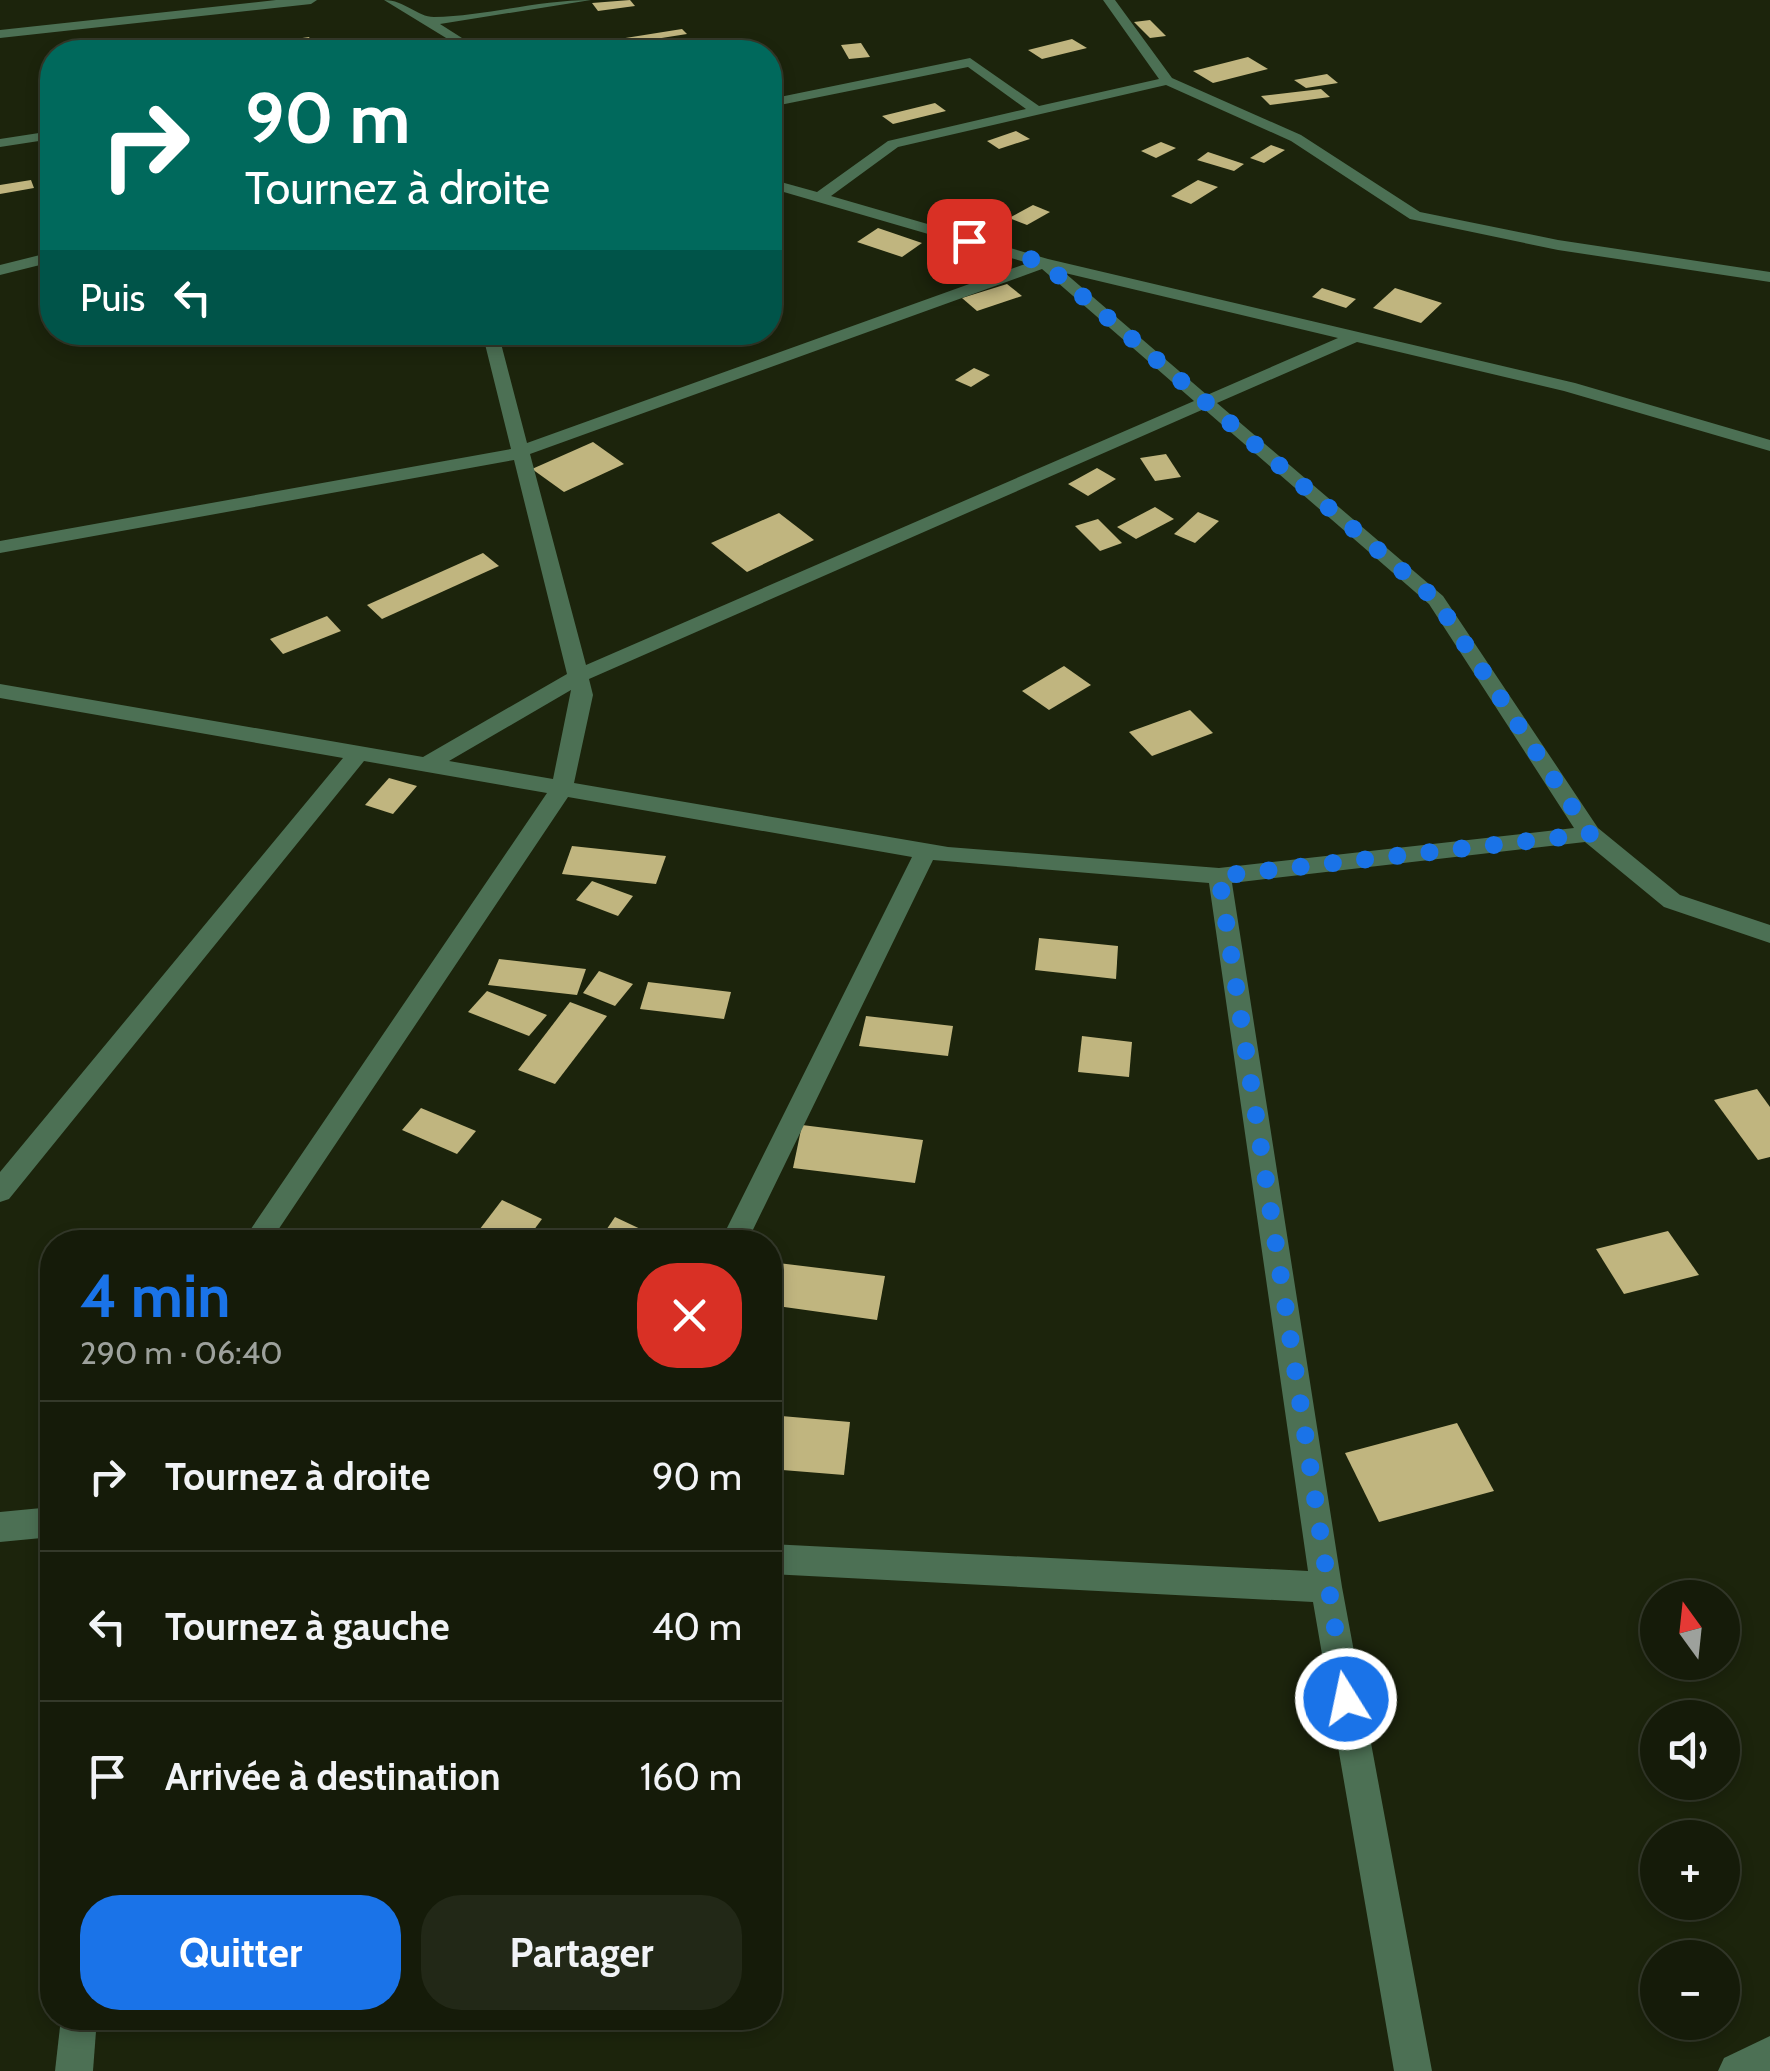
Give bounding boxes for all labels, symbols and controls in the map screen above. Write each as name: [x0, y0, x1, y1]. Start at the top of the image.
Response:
text: 90 m: [245, 75, 410, 161]
icon: right: [80, 80, 210, 210]
text: Tournez à droite: [245, 161, 550, 215]
pin: [927, 199, 1012, 284]
icon: arrive: [942, 214, 997, 269]
icon: left: [165, 270, 220, 325]
text: Puis: [80, 274, 145, 321]
text: 4 min: [80, 1259, 230, 1332]
button: close: [637, 1263, 742, 1368]
text: 290 m · 06:40: [80, 1333, 283, 1372]
icon: right: [80, 1449, 135, 1504]
text: Tournez à droite: [165, 1453, 430, 1500]
text: 90 m: [652, 1453, 742, 1500]
north arrow: [1640, 1580, 1740, 1680]
map controls: [1640, 1580, 1740, 2040]
icon: left: [80, 1599, 135, 1654]
text: Tournez à gauche: [165, 1603, 450, 1650]
text: 40 m: [652, 1603, 742, 1650]
position arrow: [1294, 1647, 1398, 1751]
button: sound: [1640, 1700, 1740, 1800]
icon: arrive: [80, 1749, 135, 1804]
text: Arrivée à destination: [165, 1753, 501, 1800]
text: 160 m: [640, 1753, 742, 1800]
button: +: [1640, 1820, 1740, 1920]
button: Quitter: [80, 1895, 401, 2010]
button: Partager: [421, 1895, 742, 2010]
button: −: [1640, 1940, 1740, 2040]

